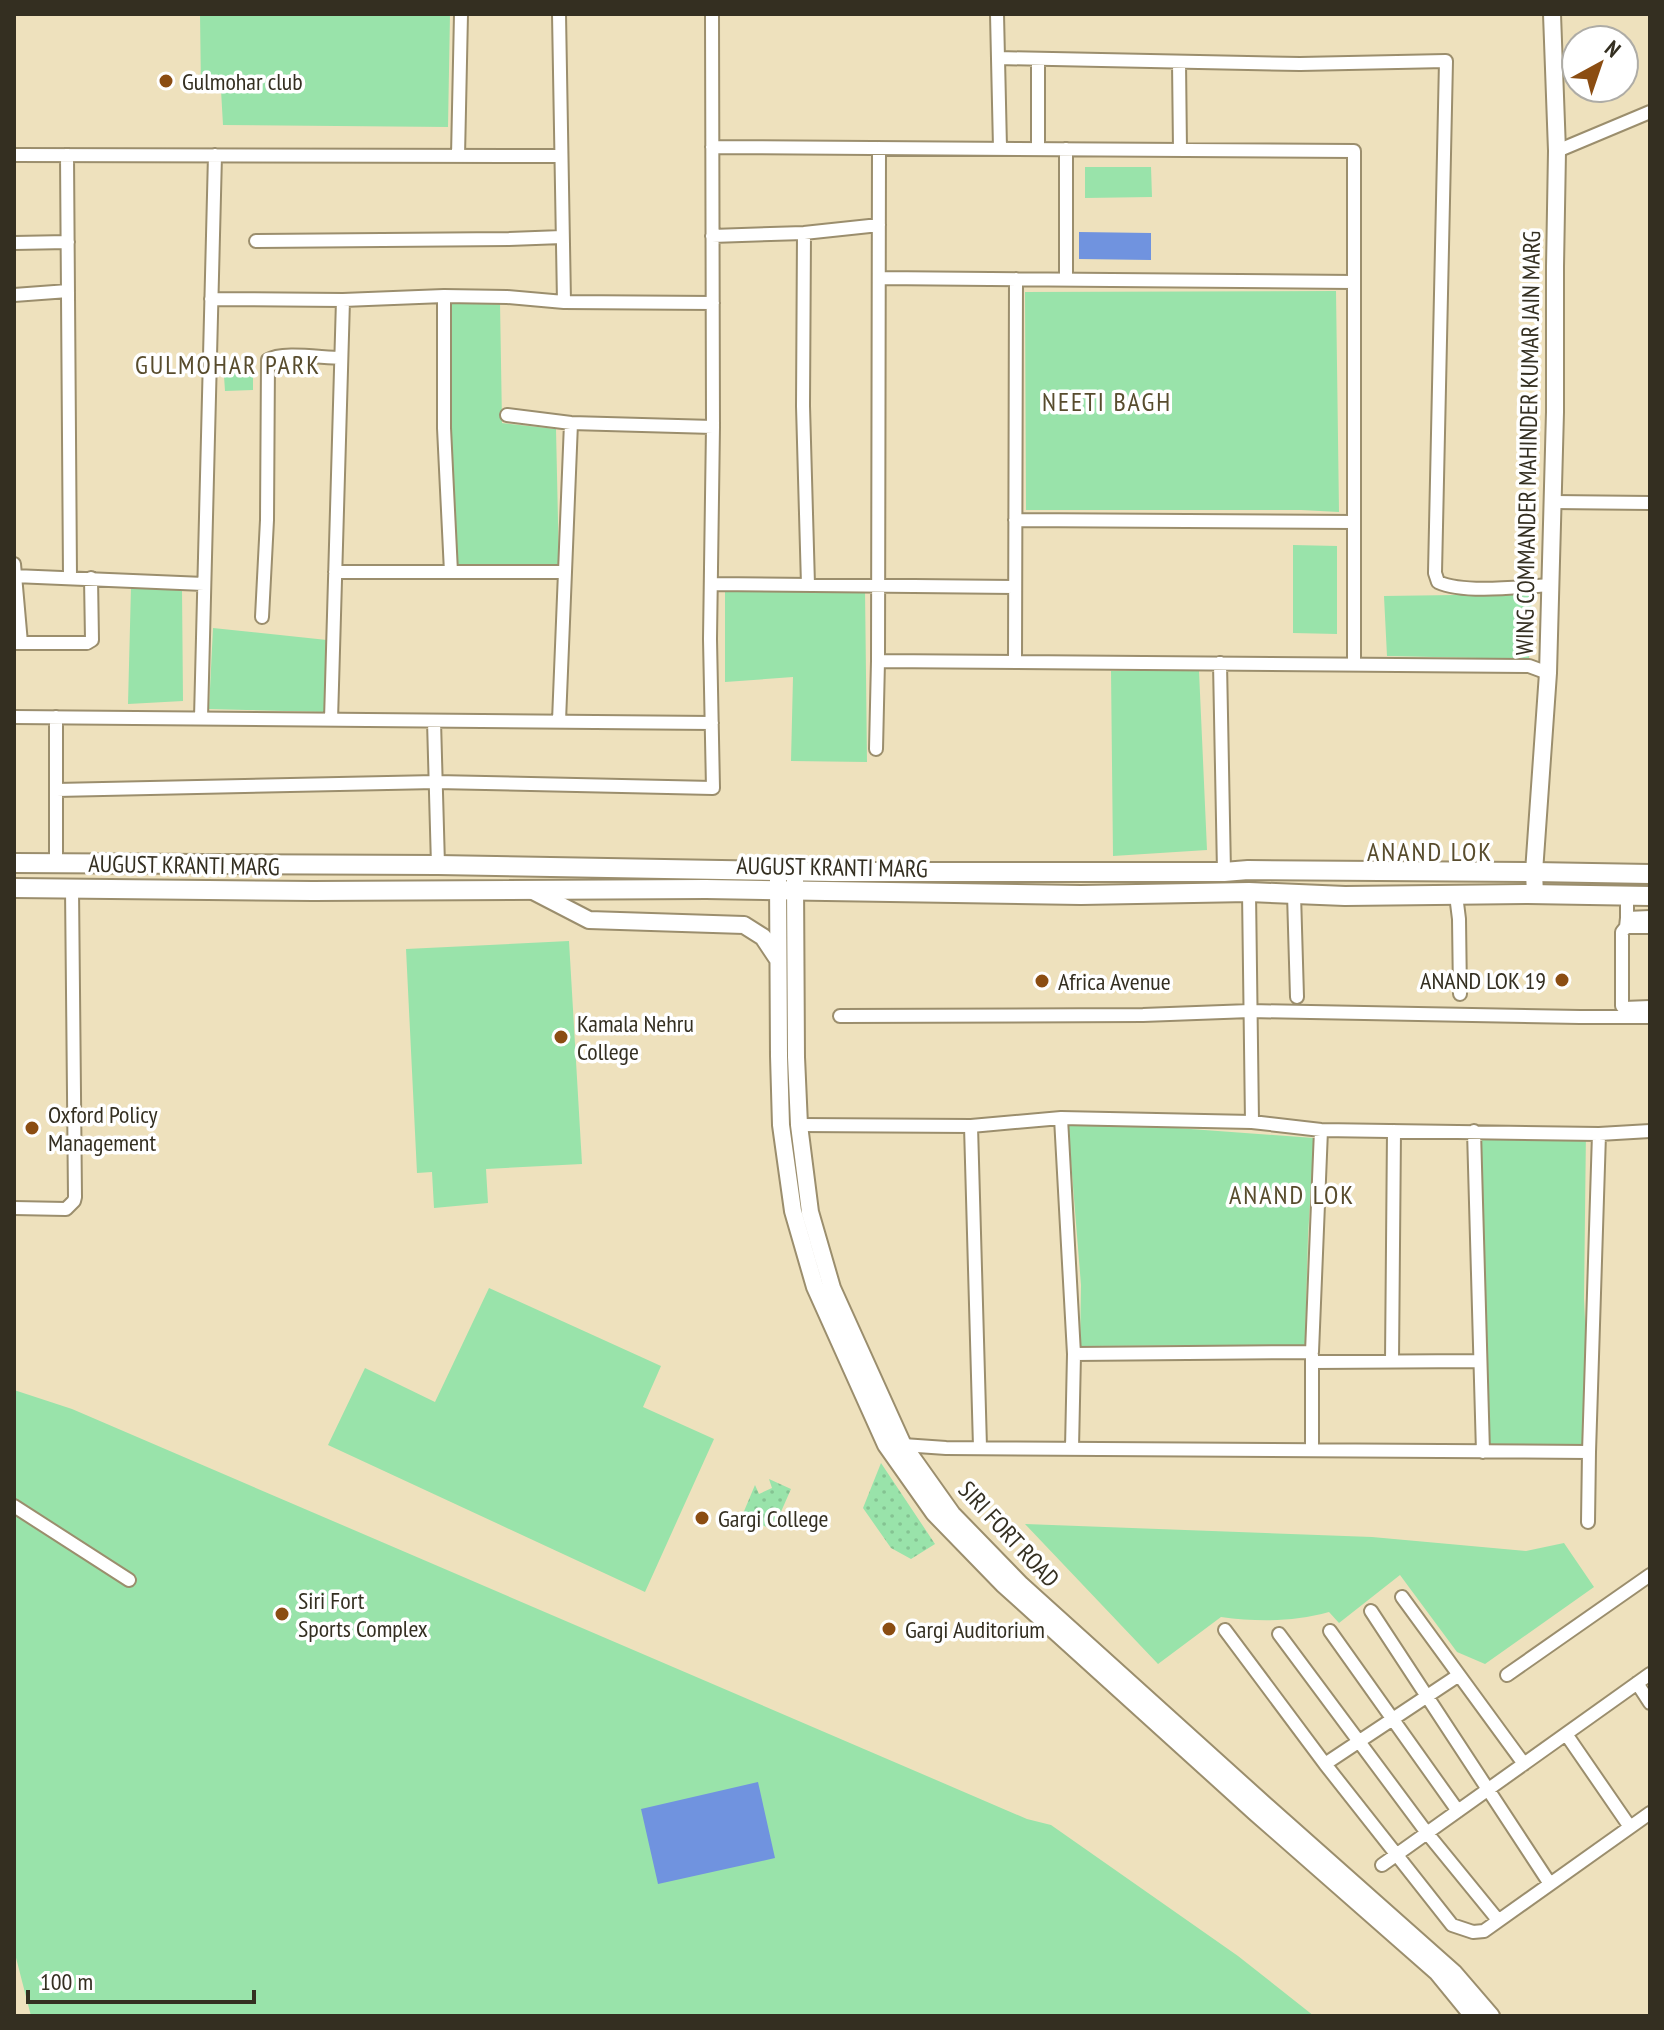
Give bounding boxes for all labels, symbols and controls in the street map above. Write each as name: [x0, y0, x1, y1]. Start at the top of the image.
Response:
north arrow: [1560, 24, 1640, 104]
text: N: [1599, 34, 1626, 63]
place label: Gulmohar club: [182, 66, 303, 97]
marker: Gulmohar club: [157, 72, 175, 90]
street label: WING COMMANDER MAHINDER KUMAR JAIN MARG: [1509, 230, 1547, 656]
district label: GULMOHAR PARK: [135, 348, 321, 381]
district label: NEETI BAGH: [1042, 385, 1172, 418]
district label: ANAND LOK: [1367, 835, 1493, 868]
street label: AUGUST KRANTI MARG: [88, 848, 280, 882]
street label: AUGUST KRANTI MARG: [736, 850, 928, 884]
place label: ANAND LOK 19: [1420, 965, 1546, 996]
place label: Africa Avenue: [1058, 966, 1171, 997]
marker: ANAND LOK 19: [1553, 971, 1571, 989]
marker: Africa Avenue: [1033, 972, 1051, 990]
place label: Kamala Nehru College: [577, 1008, 694, 1067]
marker: Kamala Nehru College: [552, 1028, 570, 1046]
place label: Oxford Policy Management: [48, 1099, 158, 1158]
marker: Oxford Policy Management: [23, 1119, 41, 1137]
district label: ANAND LOK: [1229, 1178, 1355, 1211]
street label: SIRI FORT ROAD: [952, 1474, 1066, 1594]
place label: Gargi College: [718, 1503, 829, 1534]
marker: Gargi College: [693, 1509, 711, 1527]
place label: Siri Fort Sports Complex: [298, 1585, 428, 1644]
marker: Siri Fort Sports Complex: [273, 1605, 291, 1623]
place label: Gargi Auditorium: [905, 1614, 1045, 1645]
marker: Gargi Auditorium: [880, 1620, 898, 1638]
scale bar: [28, 1954, 254, 2004]
text: 100 m: [40, 1966, 93, 1997]

